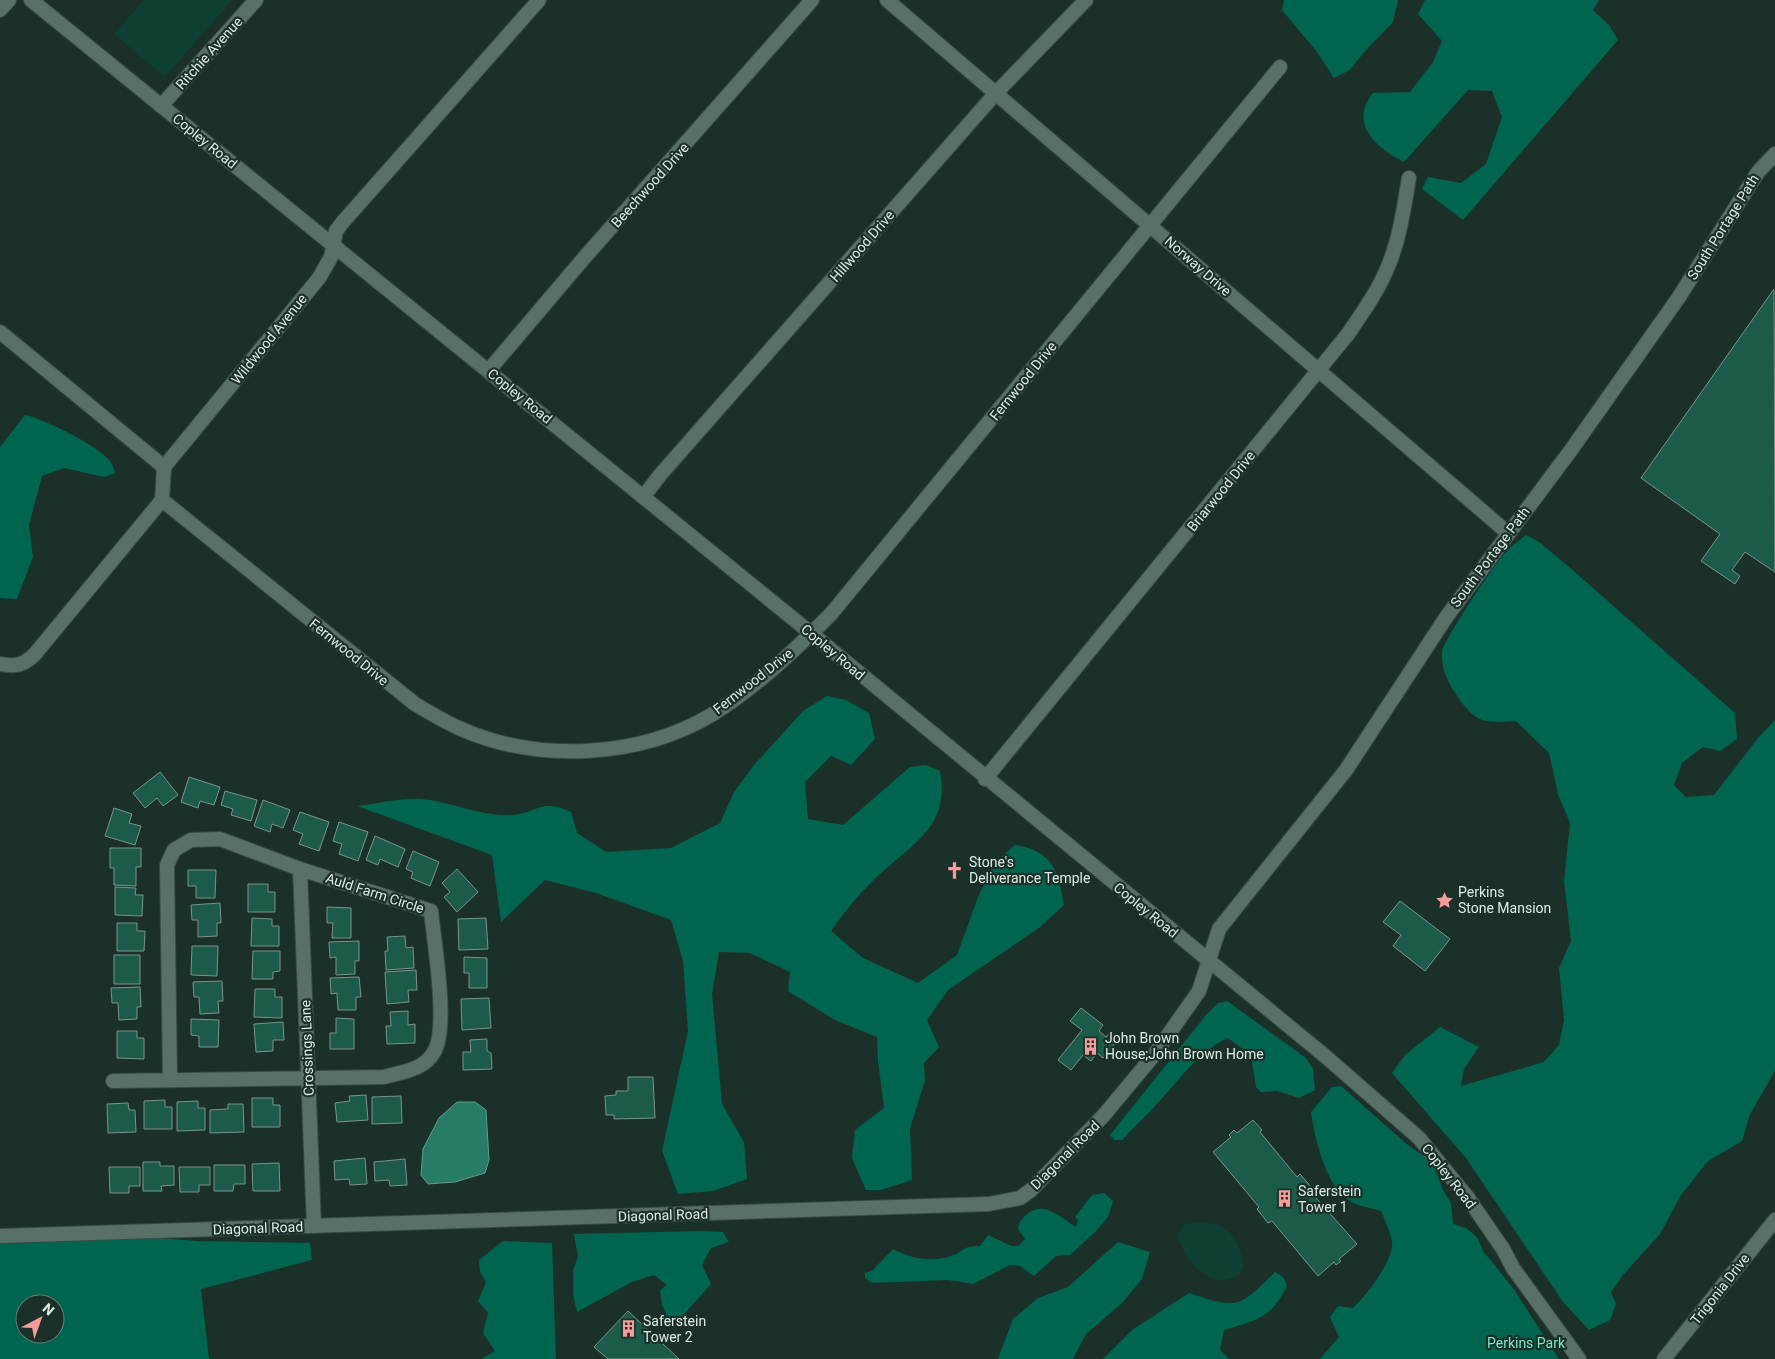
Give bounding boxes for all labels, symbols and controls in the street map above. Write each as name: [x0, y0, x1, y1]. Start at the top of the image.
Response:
street label: Ritchie Avenue: [172, 14, 246, 92]
street label: Copley Road: [170, 110, 240, 172]
street label: Beechwood Drive: [608, 140, 692, 230]
street label: South Portage Path: [1684, 171, 1762, 283]
street label: Hillwood Drive: [827, 207, 897, 285]
street label: Norway Drive: [1162, 233, 1234, 299]
street label: Wildwood Avenue: [228, 291, 310, 387]
street label: Fernwood Drive: [986, 338, 1060, 424]
street label: Copley Road: [485, 365, 555, 427]
street label: Briarwood Drive: [1184, 448, 1258, 534]
street label: South Portage Path: [1447, 504, 1533, 610]
street label: Fernwood Drive: [306, 615, 392, 689]
street label: Copley Road: [798, 621, 868, 683]
street label: Fernwood Drive: [710, 645, 796, 717]
place label: Stone's Deliverance Temple: [969, 854, 1090, 886]
church icon: Stone's Deliverance Temple: [945, 860, 965, 880]
street label: Auld Farm Circle: [324, 870, 426, 916]
street label: Copley Road: [1111, 879, 1181, 941]
place label: Perkins Stone Mansion: [1458, 884, 1551, 916]
place icon: Perkins Stone Mansion: [1434, 890, 1454, 910]
street label: Crossings Lane: [297, 1000, 317, 1096]
place label: John Brown House;John Brown Home: [1105, 1030, 1264, 1062]
building icon: John Brown House;John Brown Home: [1081, 1036, 1101, 1056]
street label: Diagonal Road: [1027, 1117, 1103, 1193]
street label: Copley Road: [1419, 1140, 1479, 1212]
place label: Saferstein Tower 1: [1298, 1183, 1361, 1215]
building icon: Saferstein Tower 1: [1274, 1189, 1294, 1209]
street label: Diagonal Road: [618, 1205, 708, 1225]
street label: Diagonal Road: [213, 1218, 303, 1238]
street label: Trigonia Drive: [1687, 1250, 1753, 1328]
north arrow: [15, 1294, 65, 1344]
text: N: [40, 1300, 58, 1318]
place label: Saferstein Tower 2: [643, 1313, 706, 1345]
building icon: Saferstein Tower 2: [619, 1319, 639, 1339]
park label: Perkins Park: [1487, 1335, 1566, 1351]

